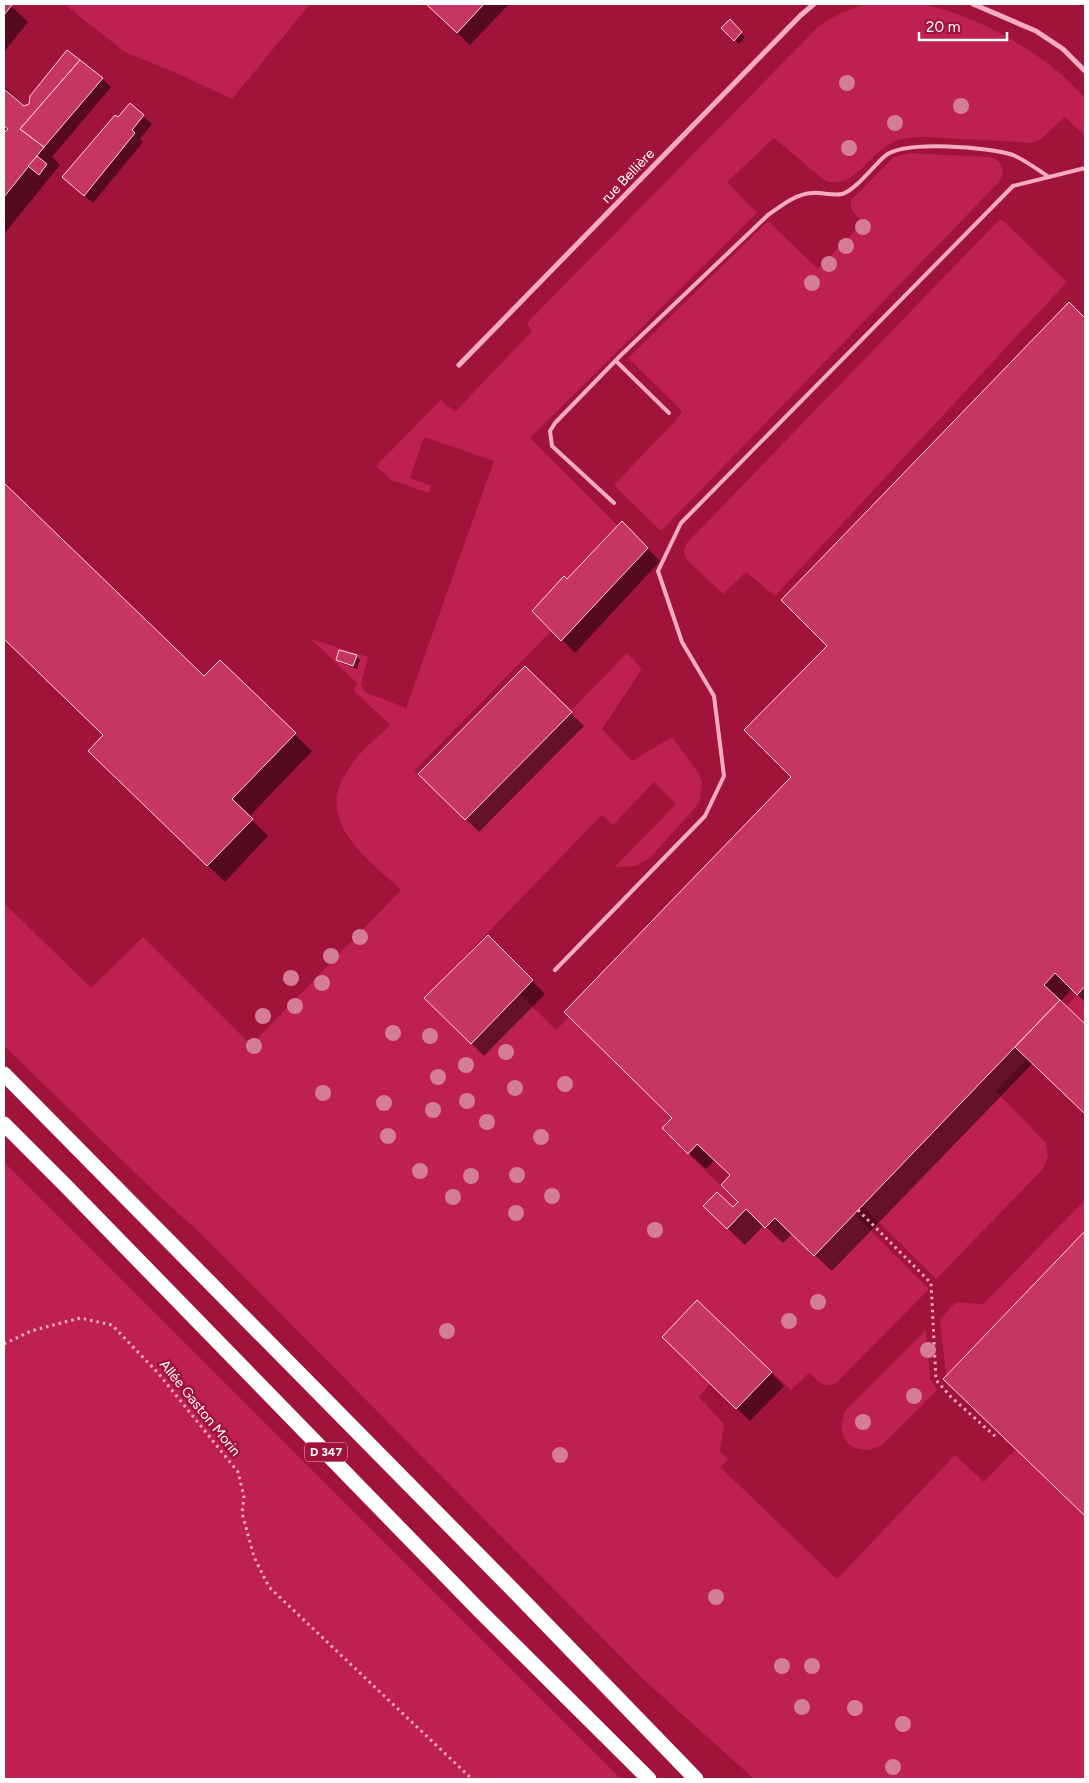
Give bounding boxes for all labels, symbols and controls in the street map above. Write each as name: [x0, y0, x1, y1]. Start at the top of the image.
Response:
scale bar: [919, 10, 1006, 42]
text: 20 m: [926, 18, 960, 36]
street label: rue Bellière: [598, 145, 658, 207]
street label: Allée Gaston Morin: [156, 1356, 244, 1460]
road number: D 347: [305, 1442, 347, 1461]

